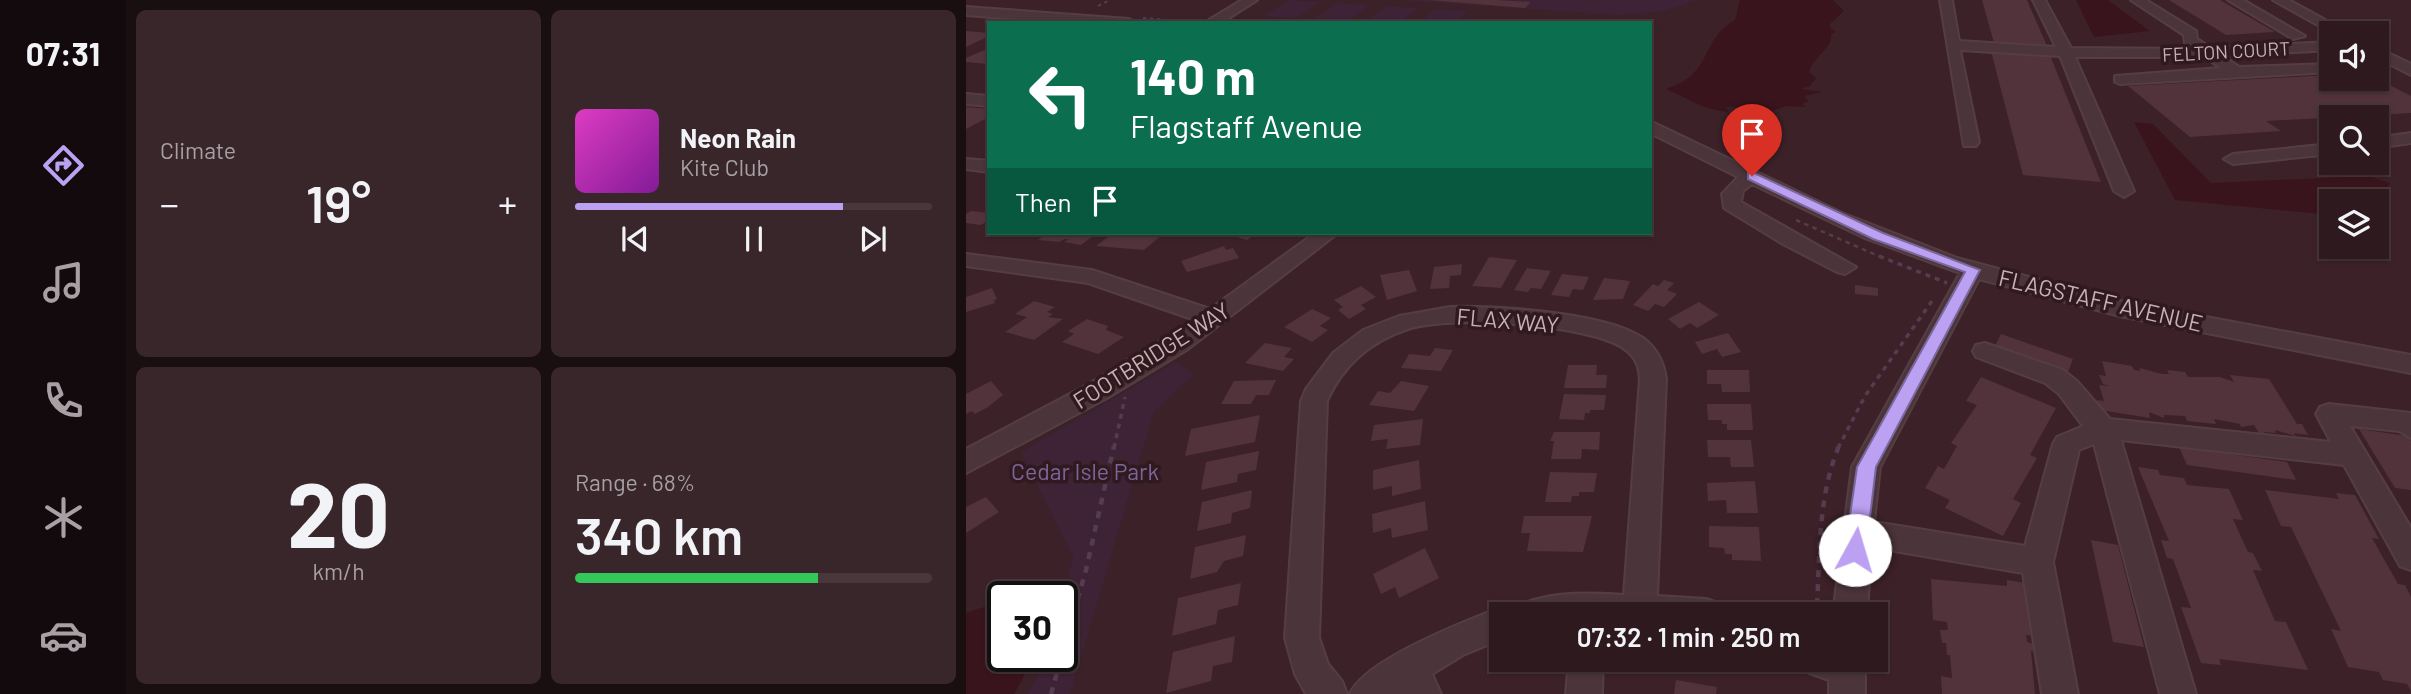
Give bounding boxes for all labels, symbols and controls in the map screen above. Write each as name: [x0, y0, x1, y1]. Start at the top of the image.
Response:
map controls: [2319, 21, 2389, 259]
button: sound: [2319, 21, 2389, 91]
text: 07:31: [26, 34, 100, 72]
street label: FELTON COURT: [2162, 36, 2290, 66]
text: 140 m: [1130, 46, 1256, 105]
icon: left: [1015, 49, 1106, 140]
pin: [1722, 104, 1782, 176]
button: search: [2319, 105, 2389, 175]
text: Flagstaff Avenue: [1130, 106, 1363, 144]
icon: arrive: [1733, 115, 1771, 153]
text: Neon Rain: [680, 122, 796, 153]
text: Climate: [160, 136, 236, 164]
icon: directions: [39, 141, 88, 190]
text: Kite Club: [680, 153, 769, 181]
text: 19°: [306, 171, 371, 233]
text: −: [160, 180, 179, 226]
text: +: [498, 180, 517, 226]
icon: arrive: [1086, 182, 1124, 220]
text: Then: [1015, 186, 1072, 217]
button: layers: [2319, 189, 2389, 259]
icon: previous: [616, 220, 654, 258]
icon: pause: [735, 220, 773, 258]
icon: next: [854, 220, 892, 258]
icon: music: [39, 258, 88, 307]
street label: FLAGSTAFF AVENUE: [1996, 263, 2206, 337]
street label: FOOTBRIDGE WAY: [1068, 296, 1234, 414]
street label: FLAX WAY: [1456, 302, 1560, 338]
icon: phone: [39, 376, 88, 425]
text: 20: [287, 457, 390, 566]
park label: Cedar Isle Park: [1011, 457, 1159, 485]
text: Range · 68%: [575, 468, 695, 496]
icon: climate: [39, 493, 88, 542]
text: 340 km: [575, 503, 743, 565]
position arrow: [1818, 513, 1892, 587]
text: km/h: [312, 557, 365, 585]
speed limit sign: 30: [987, 581, 1078, 672]
icon: car: [39, 611, 88, 660]
text: 07:32 · 1 min · 250 m: [1577, 621, 1800, 652]

